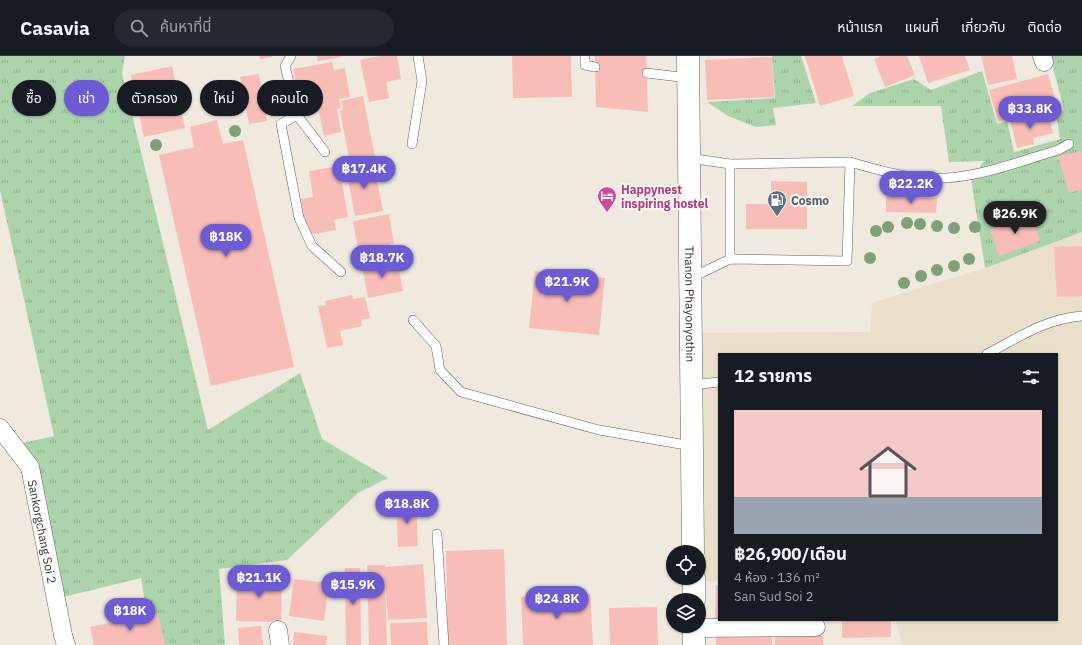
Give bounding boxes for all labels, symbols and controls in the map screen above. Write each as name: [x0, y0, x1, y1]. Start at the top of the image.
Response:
search box: [114, 10, 394, 46]
text: Casavia: [20, 16, 90, 40]
icon: search: [128, 17, 150, 39]
text: ค้นหาที่นี่: [160, 17, 212, 36]
text: หน้าแรก: [837, 18, 883, 36]
text: แผนที่: [905, 18, 939, 36]
text: เกี่ยวกับ: [961, 18, 1006, 36]
text: ติดต่อ: [1028, 18, 1062, 36]
chip: ซื้อ: [12, 80, 56, 116]
chip: เช่า: [64, 80, 109, 116]
chip: ตัวกรอง: [117, 80, 192, 116]
chip: ใหม่: [200, 80, 249, 116]
chip: คอนโด: [257, 80, 323, 116]
pin: ฿33.8K: [997, 96, 1063, 130]
text: ฿33.8K: [1007, 100, 1053, 117]
pin: ฿17.4K: [331, 156, 397, 190]
text: ฿17.4K: [341, 160, 387, 177]
pin: ฿22.2K: [878, 171, 944, 205]
text: ฿22.2K: [888, 175, 934, 192]
place label: Happynest inspiring hostel: [621, 182, 708, 211]
hotel icon: Happynest inspiring hostel: [596, 185, 618, 213]
fuel station icon: Cosmo: [766, 189, 788, 217]
place label: Cosmo: [791, 193, 829, 208]
pin: ฿26.9K: [982, 201, 1048, 235]
text: ฿26.9K: [992, 205, 1038, 222]
pin: ฿18K: [202, 224, 250, 258]
text: ฿18K: [209, 228, 243, 245]
pin: ฿18.7K: [349, 245, 415, 279]
street label: Thanon Phayonyothin: [682, 246, 699, 362]
text: ฿18.7K: [359, 249, 405, 266]
pin: ฿21.9K: [534, 269, 600, 303]
text: ฿21.9K: [544, 273, 590, 290]
text: 12 รายการ: [734, 365, 812, 387]
icon: filters: [1020, 366, 1042, 388]
icon: home: [852, 436, 924, 508]
street label: Sankorgchang Soi 2: [25, 478, 60, 585]
pin: ฿18.8K: [374, 491, 440, 525]
text: ฿18.8K: [384, 495, 430, 512]
text: ฿26,900/เดือน: [734, 543, 847, 565]
map controls: [666, 545, 706, 633]
button: locate: [666, 545, 706, 585]
pin: ฿21.1K: [226, 565, 292, 599]
text: ฿21.1K: [236, 569, 282, 586]
text: 4 ห้อง · 136 m²: [734, 569, 820, 586]
pin: ฿15.9K: [320, 572, 386, 606]
text: ฿15.9K: [330, 576, 376, 593]
pin: ฿24.8K: [524, 586, 590, 620]
text: San Sud Soi 2: [734, 588, 813, 605]
text: ฿24.8K: [534, 590, 580, 607]
button: layers: [666, 593, 706, 633]
pin: ฿18K: [106, 598, 154, 632]
text: ฿18K: [113, 602, 147, 619]

